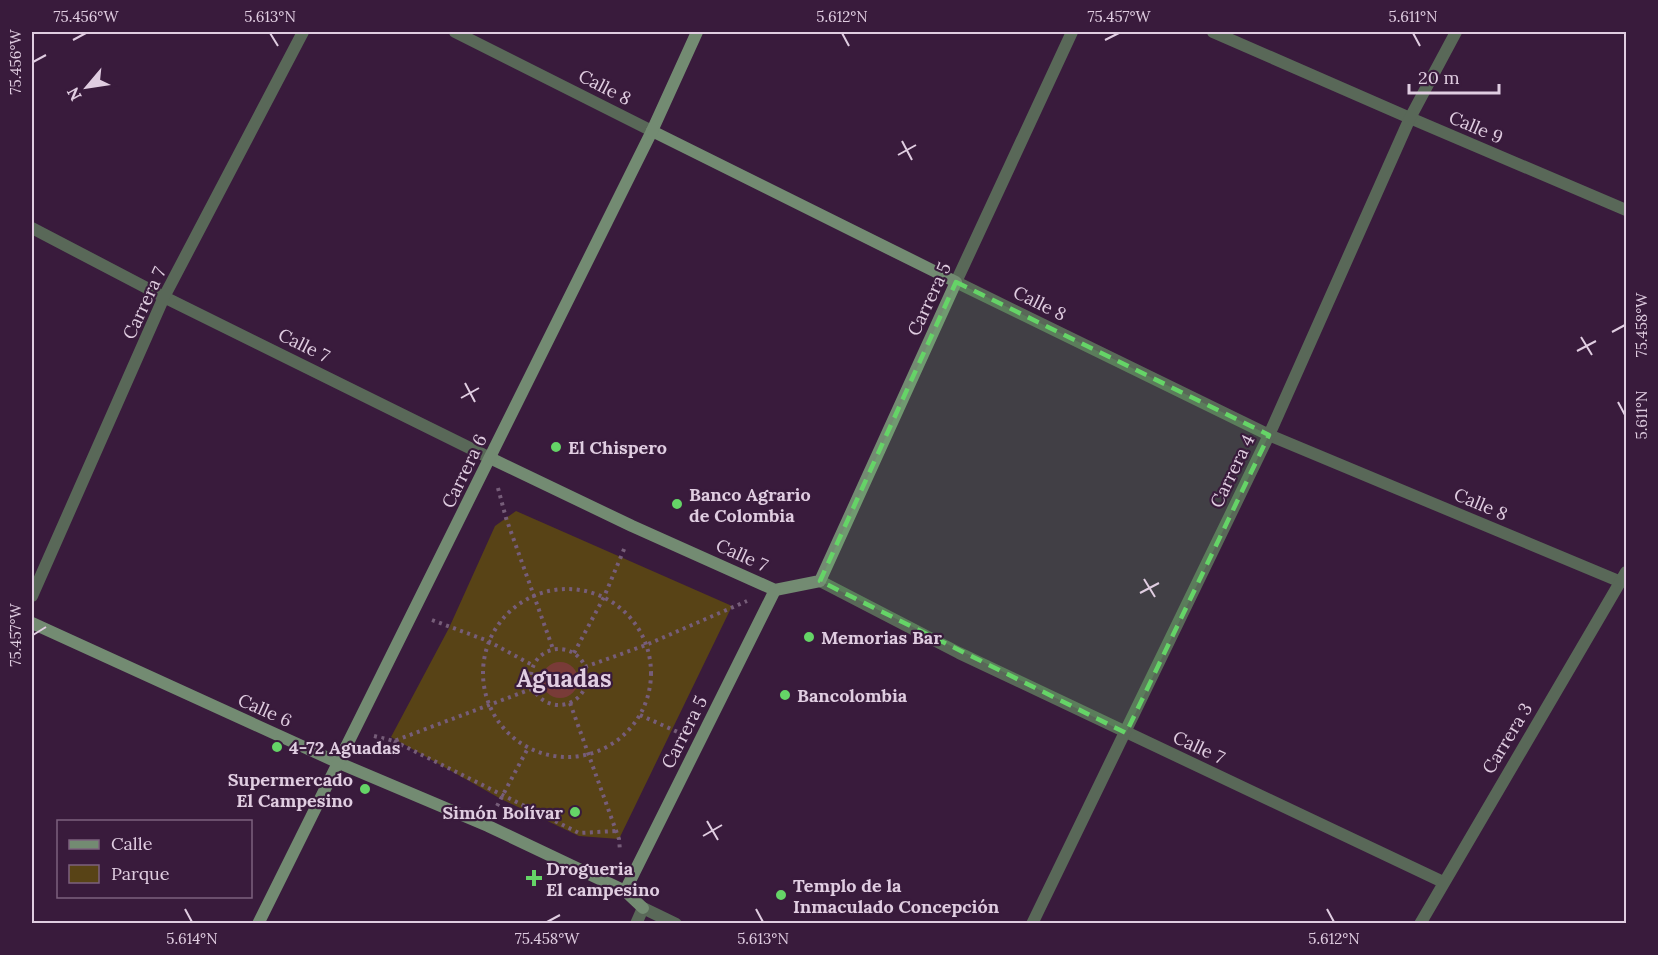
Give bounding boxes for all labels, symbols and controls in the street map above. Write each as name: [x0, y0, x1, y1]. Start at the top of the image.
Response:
text: 75.456°W: [54, 7, 119, 26]
text: 5.613°N: [244, 7, 296, 26]
text: 5.612°N: [816, 7, 868, 26]
text: 75.457°W: [1087, 7, 1152, 26]
text: 5.611°N: [1389, 7, 1437, 26]
text: 75.456°W: [6, 29, 25, 94]
north arrow: [57, 57, 117, 117]
scale bar: [1409, 57, 1499, 95]
street label: Calle 8: [575, 64, 635, 110]
text: 20 m: [1418, 66, 1460, 89]
text: N: [62, 84, 86, 105]
street label: Calle 9: [1445, 105, 1507, 149]
street label: Carrera 5: [902, 259, 956, 339]
street label: Carrera 7: [117, 263, 171, 343]
street label: Calle 8: [1010, 280, 1070, 326]
text: 75.458°W: [1632, 292, 1651, 357]
street label: Calle 7: [274, 323, 334, 367]
text: 5.611°N: [1632, 391, 1651, 439]
street label: Carrera 6: [436, 430, 492, 512]
street label: Carrera 4: [1204, 430, 1260, 511]
place label: El Chispero: [568, 436, 667, 459]
marker: El Chispero: [549, 440, 563, 454]
street label: Calle 8: [1451, 482, 1511, 526]
place label: Banco Agrario de Colombia: [689, 483, 811, 527]
marker: Banco Agrario de Colombia: [670, 497, 684, 511]
street label: Calle 7: [712, 533, 772, 577]
text: 75.457°W: [6, 602, 25, 667]
place label: Memorias Bar: [821, 626, 942, 649]
marker: Memorias Bar: [802, 630, 816, 644]
district label: Aguadas: [516, 663, 612, 694]
place label: Bancolombia: [797, 684, 908, 707]
street label: Calle 6: [234, 688, 296, 732]
marker: Bancolombia: [778, 688, 792, 702]
street label: Carrera 5: [656, 692, 712, 772]
street label: Carrera 3: [1477, 698, 1537, 778]
street label: Calle 7: [1169, 725, 1229, 769]
place label: 4-72 Aguadas: [289, 736, 401, 759]
marker: 4-72 Aguadas: [270, 740, 284, 754]
place label: Supermercado El Campesino: [228, 768, 353, 812]
marker: Supermercado El Campesino: [358, 782, 372, 796]
place label: Simón Bolívar: [442, 801, 563, 824]
marker: Simón Bolívar: [568, 805, 582, 819]
legend: [57, 820, 252, 898]
text: Calle: [111, 832, 153, 855]
place label: Drogueria El campesino: [546, 857, 660, 901]
text: Parque: [111, 862, 170, 885]
marker: Drogueria El campesino: [527, 871, 541, 885]
place label: Templo de la Inmaculado Concepción: [793, 874, 1000, 918]
marker: Templo de la Inmaculado Concepción: [774, 888, 788, 902]
text: 5.614°N: [166, 929, 218, 948]
text: 75.458°W: [515, 929, 580, 948]
text: 5.613°N: [737, 929, 789, 948]
text: 5.612°N: [1308, 929, 1360, 948]

